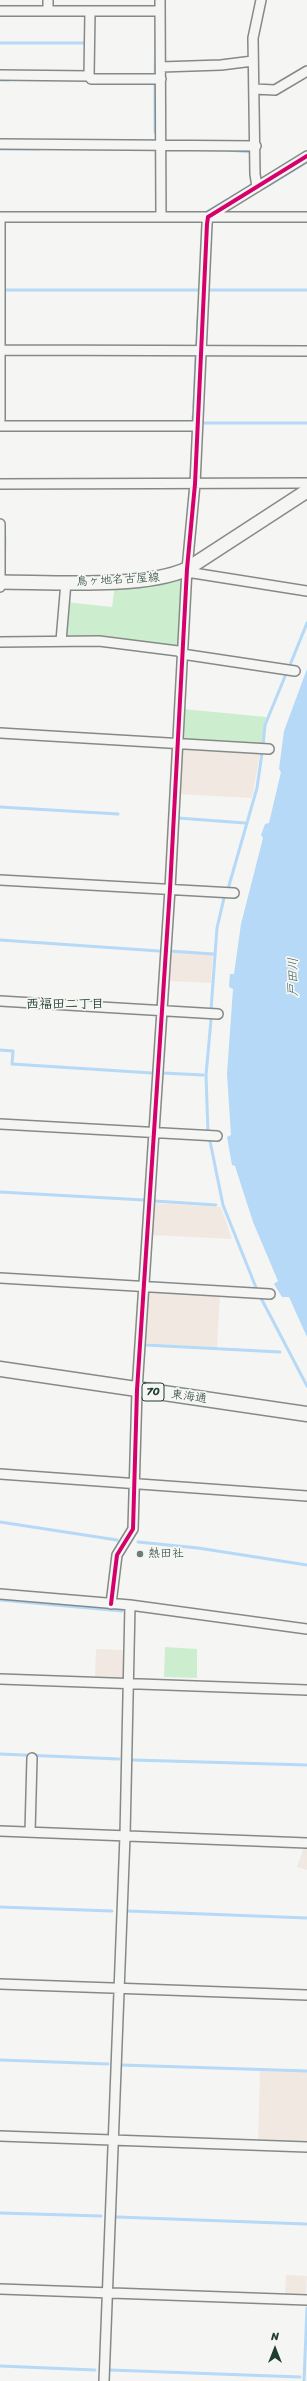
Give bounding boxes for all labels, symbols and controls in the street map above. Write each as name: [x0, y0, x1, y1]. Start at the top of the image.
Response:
street label: 鳥ヶ地名古屋線: [76, 571, 160, 589]
water label: 戸田川: [286, 958, 302, 996]
district label: 西福田二丁目: [26, 997, 104, 1013]
road number: 70: [142, 1383, 164, 1401]
street label: 東海通: [170, 1387, 208, 1407]
place label: 熱田社: [148, 1547, 184, 1561]
marker: 熱田社: [135, 1549, 145, 1559]
text: N: [271, 2327, 279, 2346]
north arrow: [255, 2329, 295, 2369]

